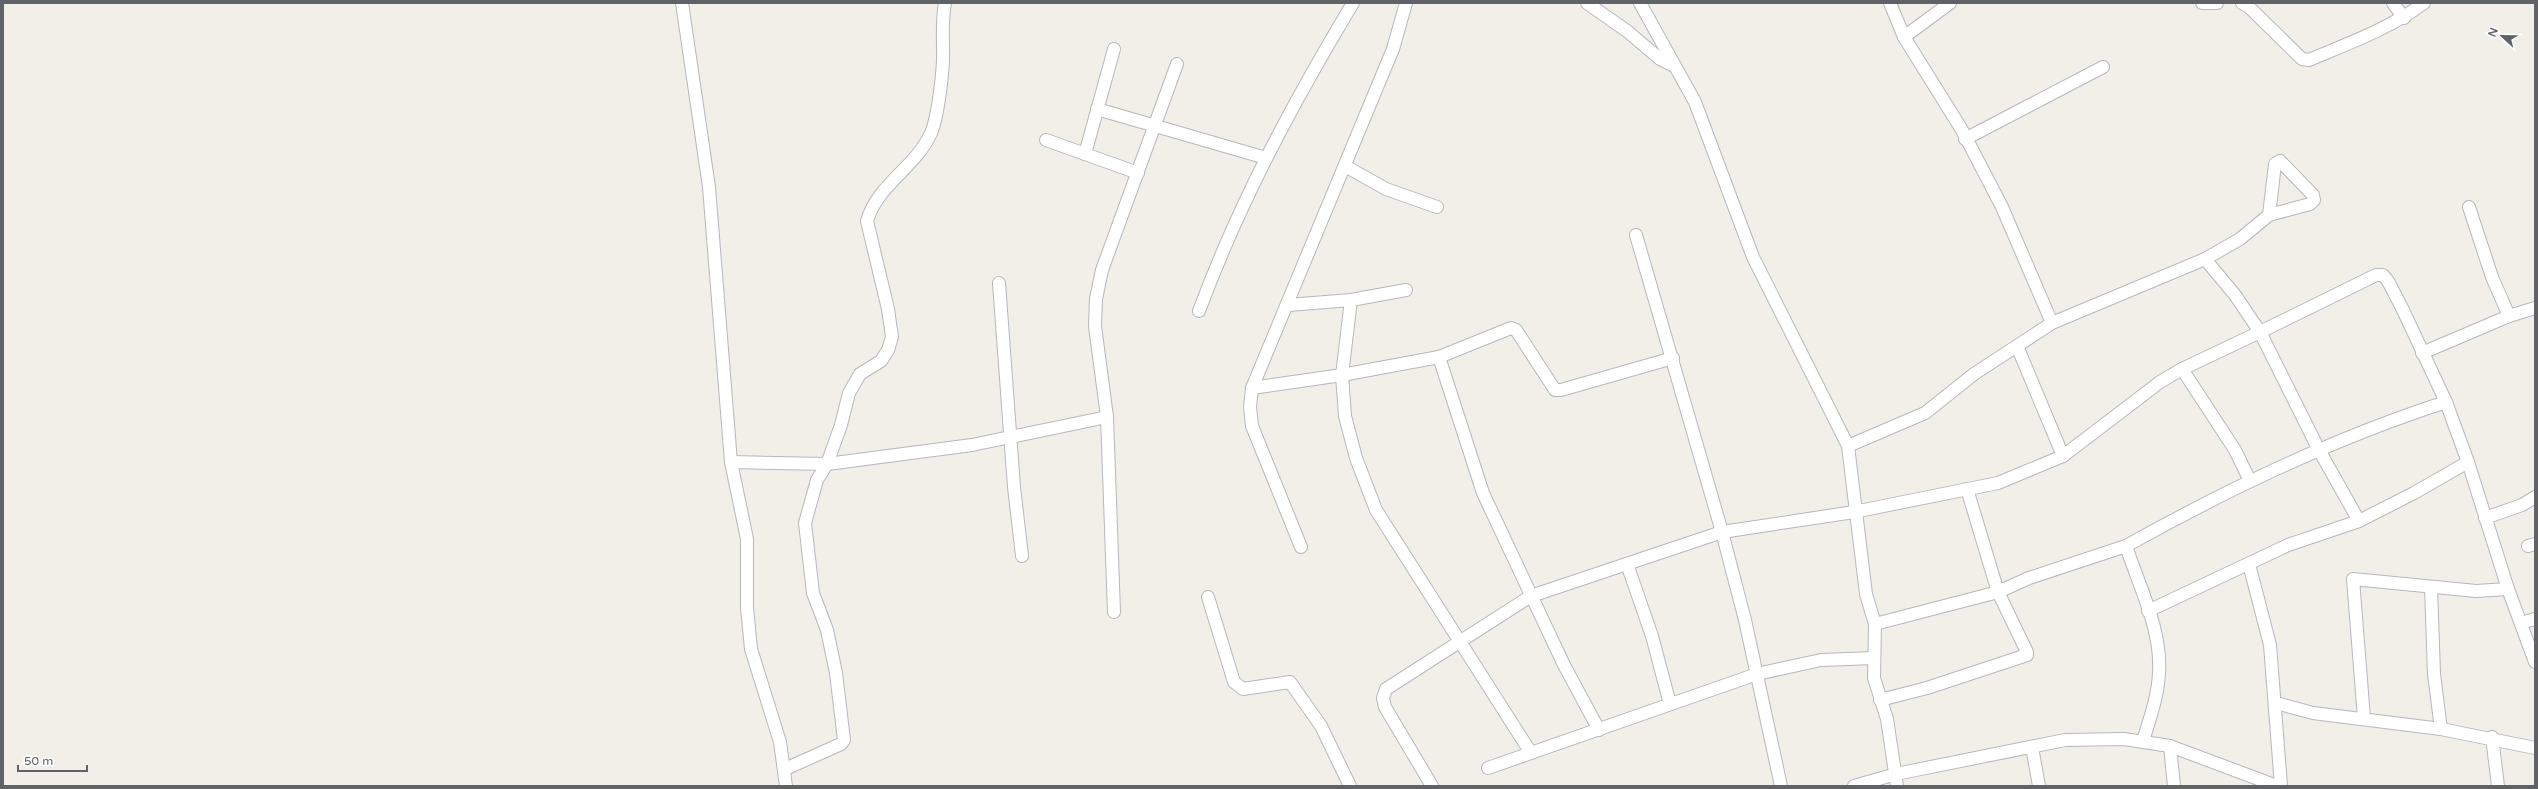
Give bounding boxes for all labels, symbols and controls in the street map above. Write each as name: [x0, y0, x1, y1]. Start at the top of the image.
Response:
north arrow: [2482, 16, 2522, 56]
text: N: [2486, 26, 2501, 39]
scale bar: [18, 747, 87, 773]
text: 50 m: [24, 754, 53, 768]

